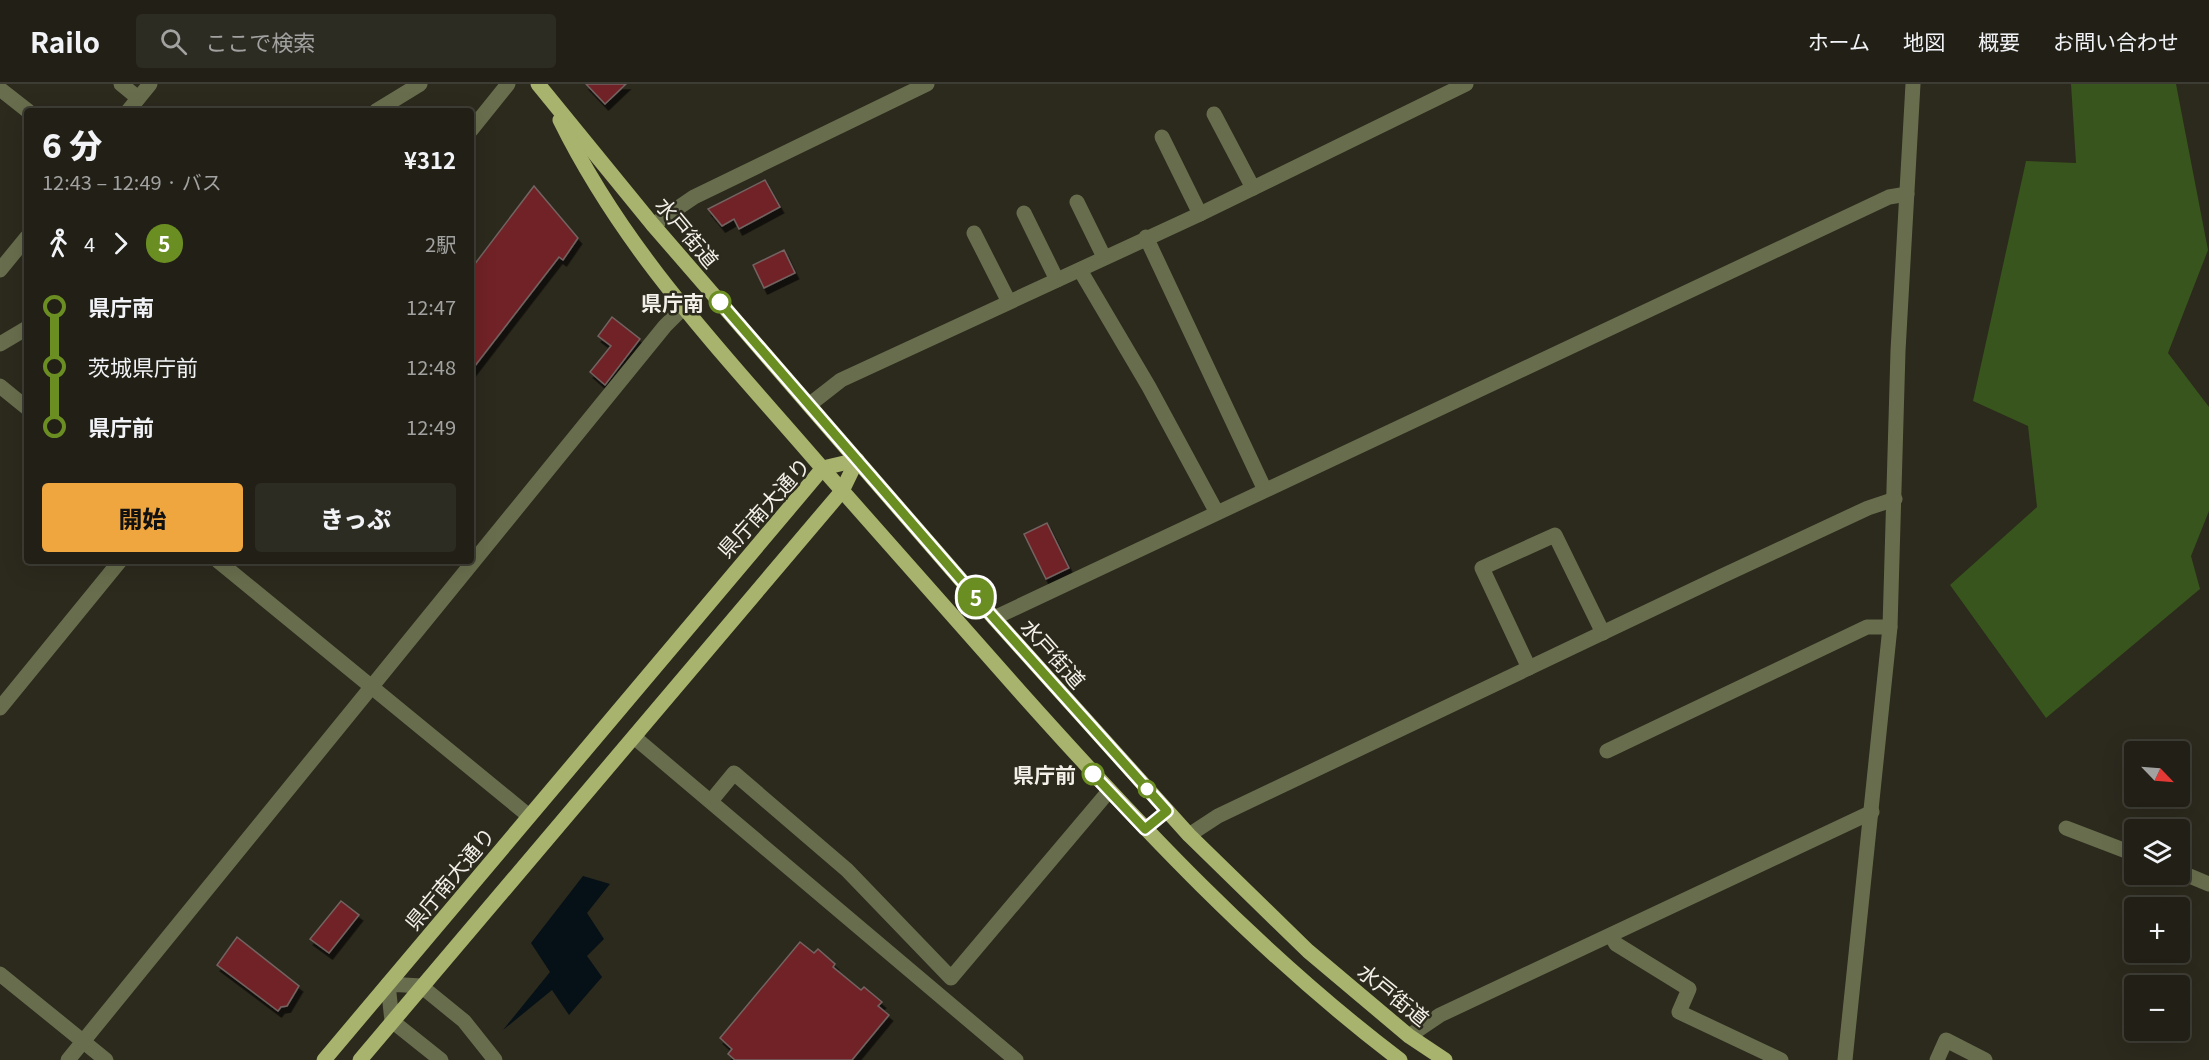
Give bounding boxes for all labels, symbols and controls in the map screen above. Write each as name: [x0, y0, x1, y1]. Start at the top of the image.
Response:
search box: [136, 14, 556, 68]
text: Railo: [30, 21, 100, 61]
icon: search: [157, 25, 190, 58]
text: ここで検索: [205, 25, 315, 57]
text: ホーム: [1808, 26, 1870, 56]
text: 地図: [1903, 26, 1945, 56]
text: 概要: [1978, 26, 2020, 56]
text: お問い合わせ: [2053, 26, 2179, 56]
text: 6 分: [42, 120, 102, 168]
text: ¥312: [404, 143, 456, 175]
text: 12:43 – 12:49 · バス: [42, 167, 222, 196]
street label: 水戸街道: [650, 190, 726, 274]
icon: walk: [42, 227, 75, 260]
icon: forward: [104, 227, 137, 260]
text: 5: [158, 228, 171, 258]
text: 4: [84, 229, 95, 258]
text: 2駅: [425, 229, 456, 258]
place label: 県庁南: [641, 287, 704, 317]
text: 県庁南: [88, 290, 154, 322]
marker: 県庁南: [709, 291, 731, 313]
text: 12:47: [406, 292, 456, 321]
text: 茨城県庁前: [88, 350, 198, 382]
text: 12:48: [406, 352, 456, 381]
text: 県庁前: [88, 410, 154, 442]
text: 12:49: [406, 412, 456, 441]
street label: 県庁南大通り: [710, 450, 816, 564]
button: 開始: [42, 483, 243, 552]
button: きっぷ: [255, 483, 456, 552]
line badge: 5: [956, 578, 996, 616]
text: 5: [970, 582, 982, 612]
street label: 水戸街道: [1015, 612, 1093, 694]
north arrow: [2124, 741, 2190, 807]
map controls: [2124, 741, 2190, 1041]
place label: 県庁前: [1013, 759, 1076, 789]
marker: 県庁前: [1082, 763, 1104, 785]
unlabelled marker: [1138, 780, 1156, 798]
button: layers: [2124, 819, 2190, 885]
street label: 県庁南大通り: [397, 820, 501, 936]
button: +: [2124, 897, 2190, 963]
street label: 水戸街道: [1352, 956, 1436, 1032]
button: −: [2124, 975, 2190, 1041]

